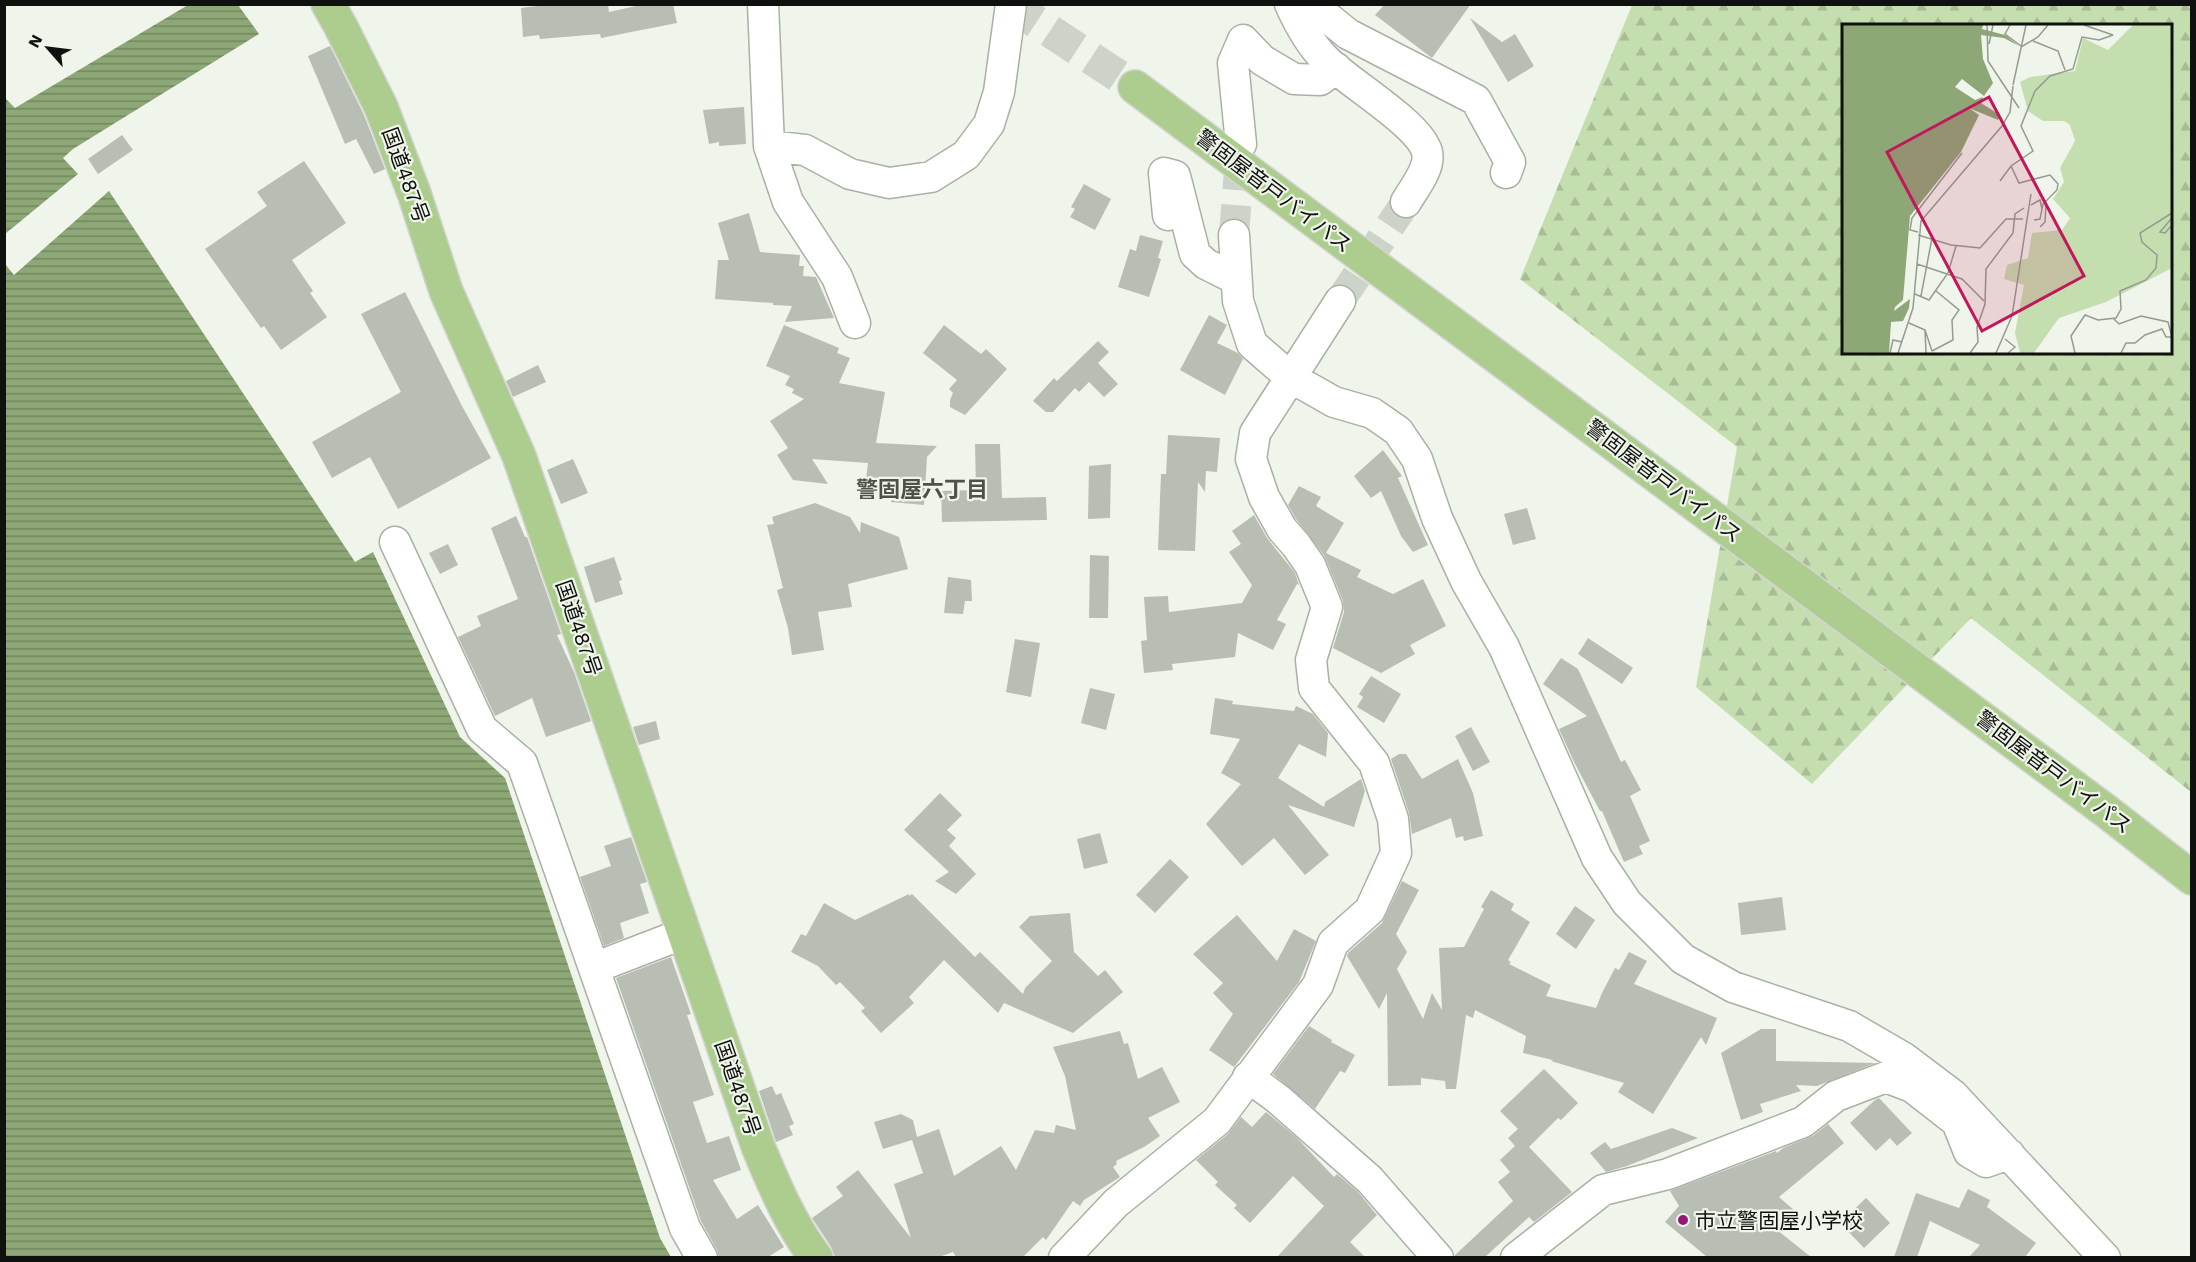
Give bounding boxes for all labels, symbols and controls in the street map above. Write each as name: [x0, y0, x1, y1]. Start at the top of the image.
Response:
north arrow: [18, 18, 78, 78]
inset map: [1842, 24, 2172, 354]
text: N: [24, 31, 46, 51]
street label: 国道487号: [377, 124, 435, 226]
street label: 警固屋音戸バイパス: [1191, 124, 1357, 258]
street label: 警固屋音戸バイパス: [1581, 414, 1747, 548]
district label: 警固屋六丁目: [856, 477, 988, 502]
street label: 国道487号: [551, 577, 607, 679]
street label: 警固屋音戸バイパス: [1971, 705, 2137, 839]
street label: 国道487号: [710, 1037, 766, 1139]
place label: 市立警固屋小学校: [1695, 1208, 1863, 1233]
marker: 市立警固屋小学校: [1676, 1213, 1690, 1227]

